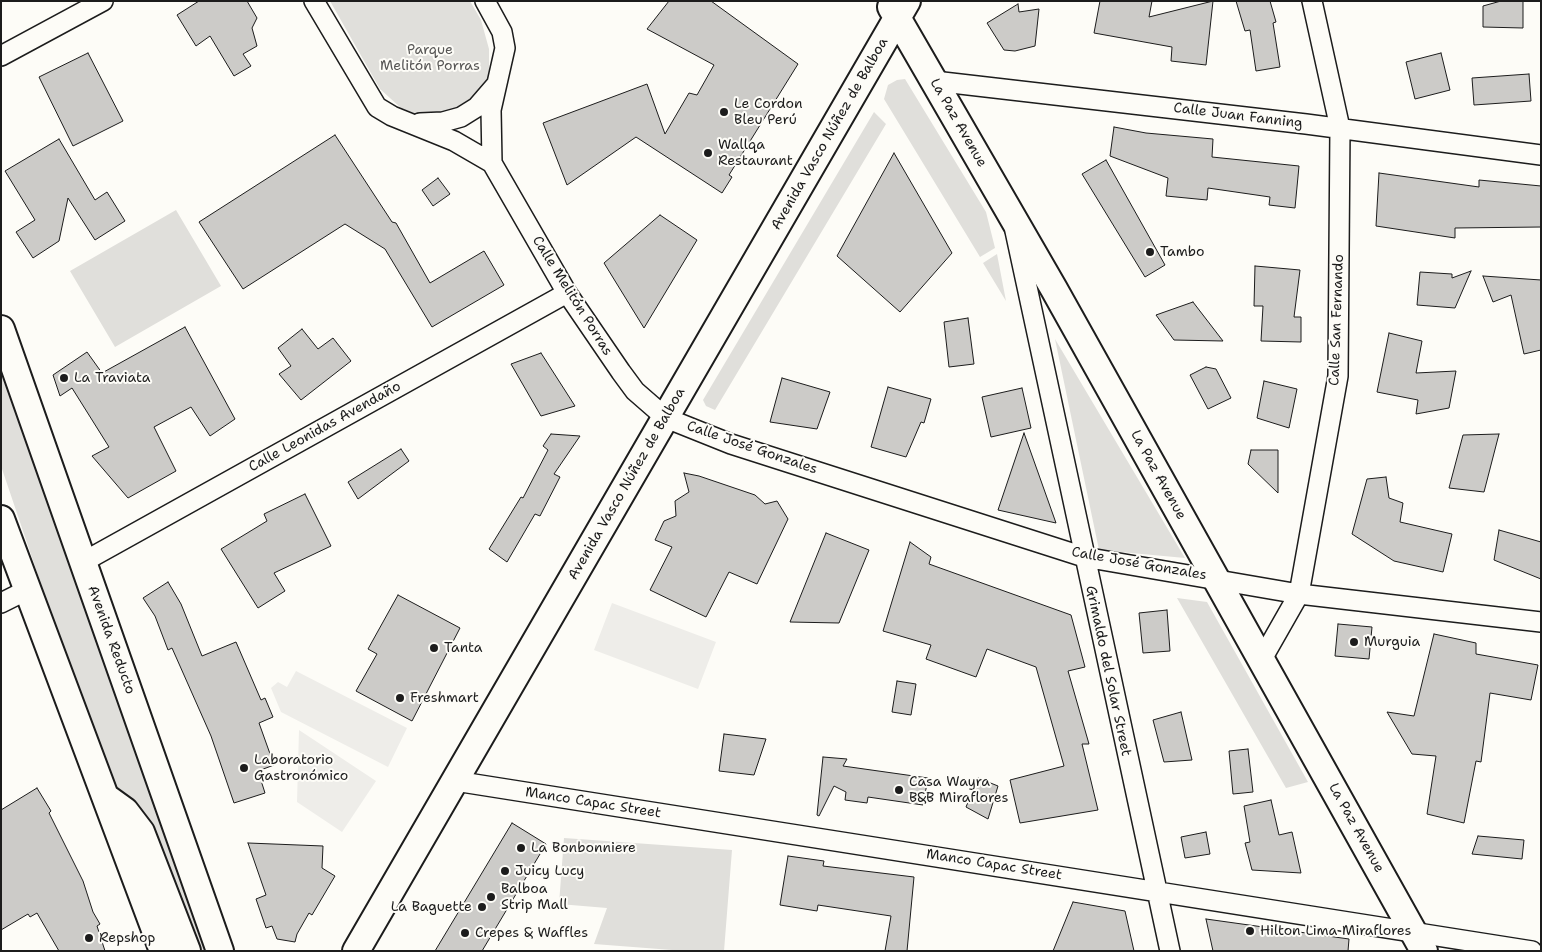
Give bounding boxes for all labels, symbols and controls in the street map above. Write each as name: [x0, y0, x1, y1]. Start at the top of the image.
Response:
street label: Avenida Vasco Núñez de Balboa: [768, 35, 892, 233]
park label: Parque Melitón Porras: [380, 42, 480, 74]
street label: La Paz Avenue: [926, 76, 990, 170]
place label: Le Cordon Bleu Perú: [734, 96, 802, 128]
street label: Calle Juan Fanning: [1172, 100, 1304, 132]
marker: Le Cordon Bleu Perú: [718, 106, 730, 118]
place label: Wallqa Restaurant: [718, 137, 793, 170]
marker: Wallqa Restaurant: [702, 147, 714, 159]
street label: Calle Melitón Porras: [528, 233, 616, 359]
place label: Tambo: [1160, 244, 1204, 260]
marker: Tambo: [1144, 246, 1156, 258]
street label: Calle San Fernando: [1326, 254, 1348, 386]
place label: La Traviata: [74, 370, 150, 386]
marker: La Traviata: [58, 372, 70, 384]
street label: Calle Leonidas Avendaño: [246, 378, 404, 476]
street label: Avenida Vasco Núñez de Balboa: [565, 385, 689, 583]
street label: Calle José Gonzales: [685, 418, 819, 478]
street label: La Paz Avenue: [1127, 427, 1189, 523]
street label: Calle José Gonzales: [1070, 544, 1208, 584]
street label: Avenida Reducto: [84, 583, 138, 697]
street label: Grimaldo del Solar Street: [1082, 584, 1134, 758]
place label: Murguia: [1364, 634, 1420, 650]
marker: Murguia: [1348, 636, 1360, 648]
place label: Tanta: [444, 640, 483, 656]
marker: Tanta: [428, 642, 440, 654]
place label: Freshmart: [410, 690, 479, 706]
marker: Freshmart: [394, 692, 406, 704]
place label: Laboratorio Gastronómico: [254, 752, 348, 784]
marker: Laboratorio Gastronómico: [238, 762, 250, 774]
place label: Casa Wayra B&B Miraflores: [909, 774, 1008, 806]
street label: La Paz Avenue: [1325, 780, 1387, 876]
street label: Manco Capac Street: [524, 784, 662, 822]
marker: Casa Wayra B&B Miraflores: [893, 784, 905, 796]
place label: La Bonbonniere: [531, 840, 636, 856]
marker: La Bonbonniere: [515, 842, 527, 854]
street label: Manco Capac Street: [925, 846, 1063, 884]
place label: Juicy Lucy: [515, 863, 584, 879]
marker: Juicy Lucy: [499, 865, 511, 877]
place label: Balboa Strip Mall: [501, 881, 568, 914]
marker: Balboa Strip Mall: [485, 891, 497, 903]
place label: La Baguette: [391, 899, 472, 915]
marker: La Baguette: [476, 901, 488, 913]
place label: Hilton Lima Miraflores: [1260, 923, 1411, 939]
place label: Crepes & Waffles: [475, 925, 588, 941]
marker: Hilton Lima Miraflores: [1244, 925, 1256, 937]
marker: Crepes & Waffles: [459, 927, 471, 939]
place label: Repshop: [99, 930, 155, 946]
marker: Repshop: [83, 932, 95, 944]

